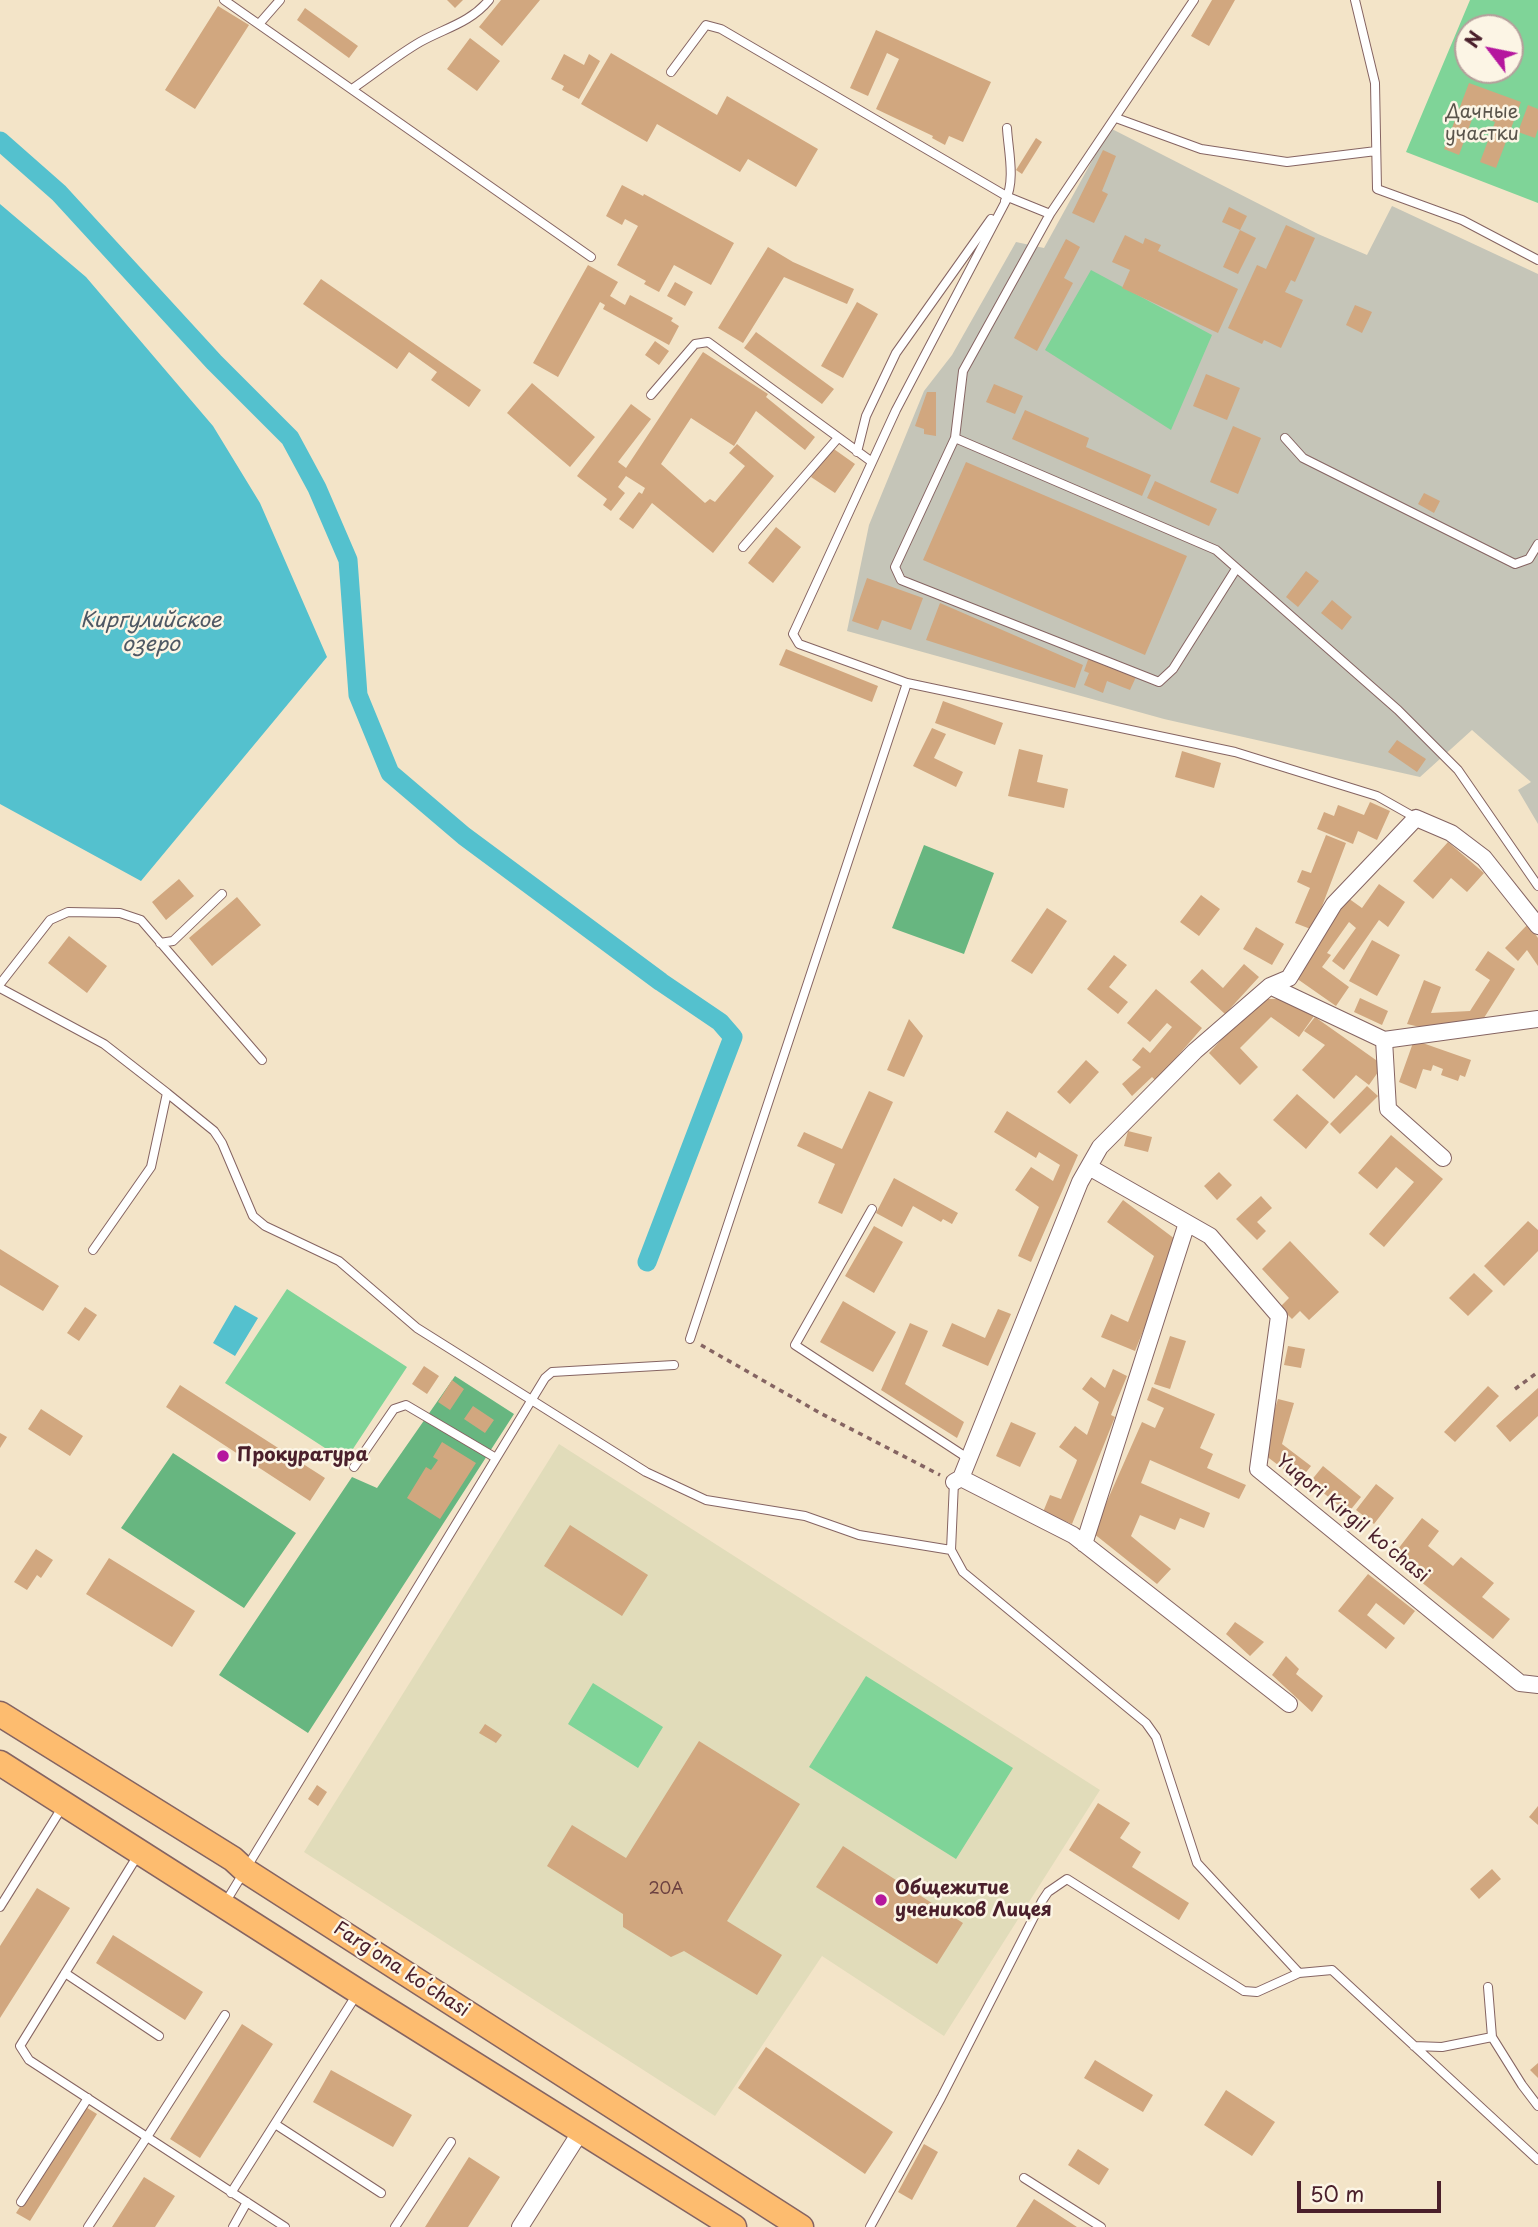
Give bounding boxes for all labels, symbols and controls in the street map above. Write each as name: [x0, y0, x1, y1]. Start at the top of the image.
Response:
north arrow: [1454, 14, 1524, 84]
text: N: [1457, 25, 1489, 53]
park label: Дачные участки: [1445, 102, 1519, 146]
water label: Киргулийское озеро: [80, 608, 222, 658]
place label: Прокуратура: [237, 1445, 368, 1467]
marker: Прокуратура: [215, 1448, 231, 1464]
street label: Yuqori Kirgil koʻchasi: [1271, 1450, 1433, 1588]
place label: Общежитие учеников Лицея: [895, 1878, 1052, 1922]
house number: 20А: [648, 1880, 684, 1900]
marker: Общежитие учеников Лицея: [873, 1892, 889, 1908]
street label: Fargʻona koʻchasi: [329, 1918, 473, 2022]
scale bar: [1300, 2168, 1444, 2212]
text: 50 m: [1310, 2177, 1364, 2209]

